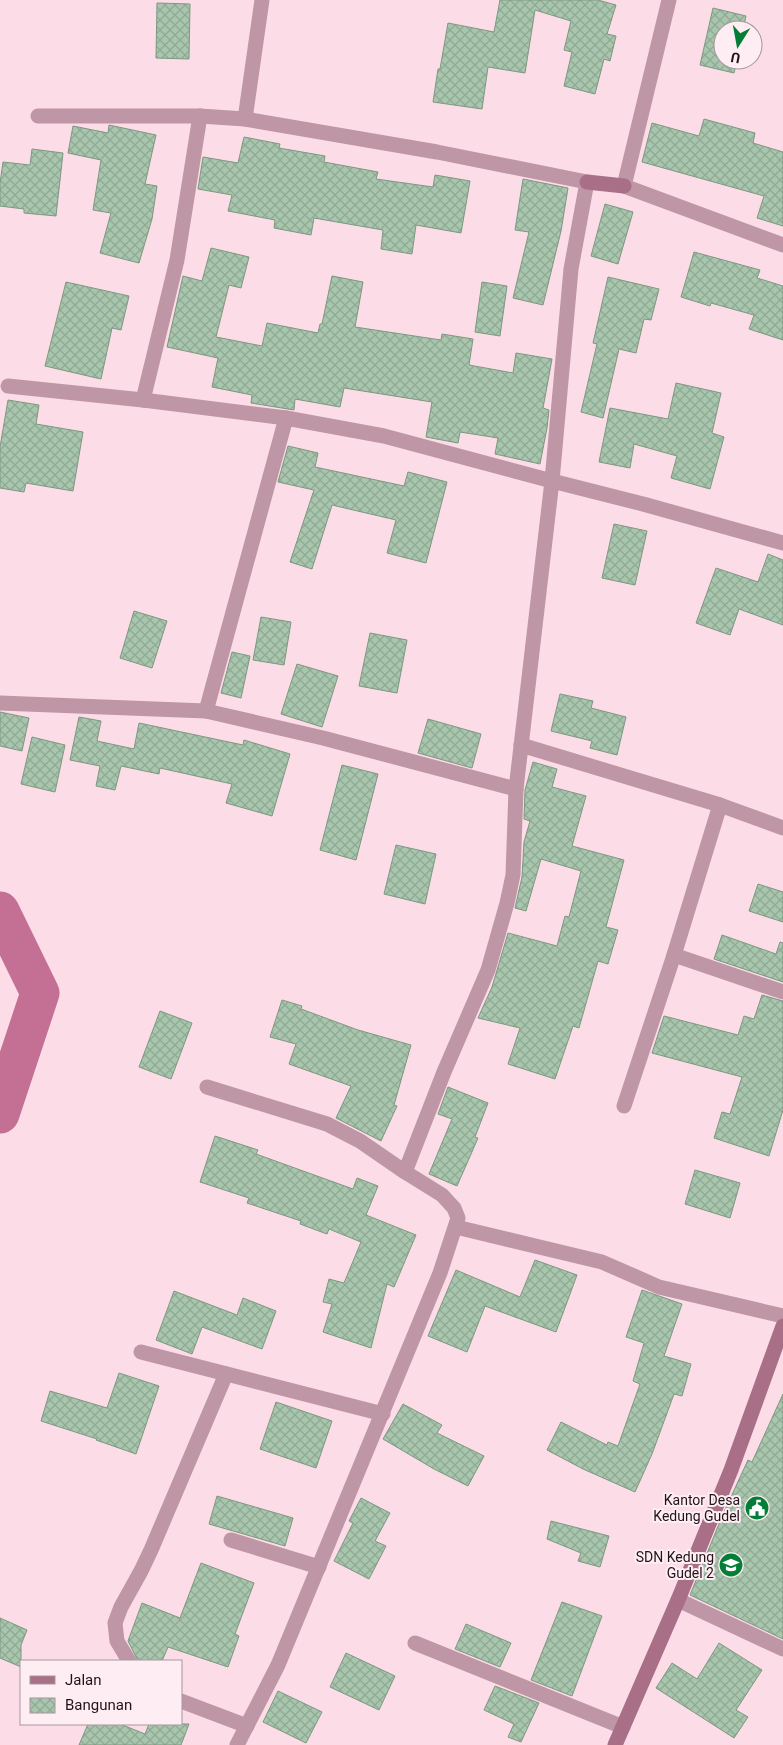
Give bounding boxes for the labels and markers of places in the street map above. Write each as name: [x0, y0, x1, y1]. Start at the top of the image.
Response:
place label: Kantor Desa Kedung Gudel: [653, 1492, 740, 1524]
public building icon: Kantor Desa Kedung Gudel: [744, 1495, 770, 1521]
place label: SDN Kedung Gudel 2: [636, 1549, 714, 1581]
school or university icon: SDN Kedung Gudel 2: [718, 1552, 744, 1578]

